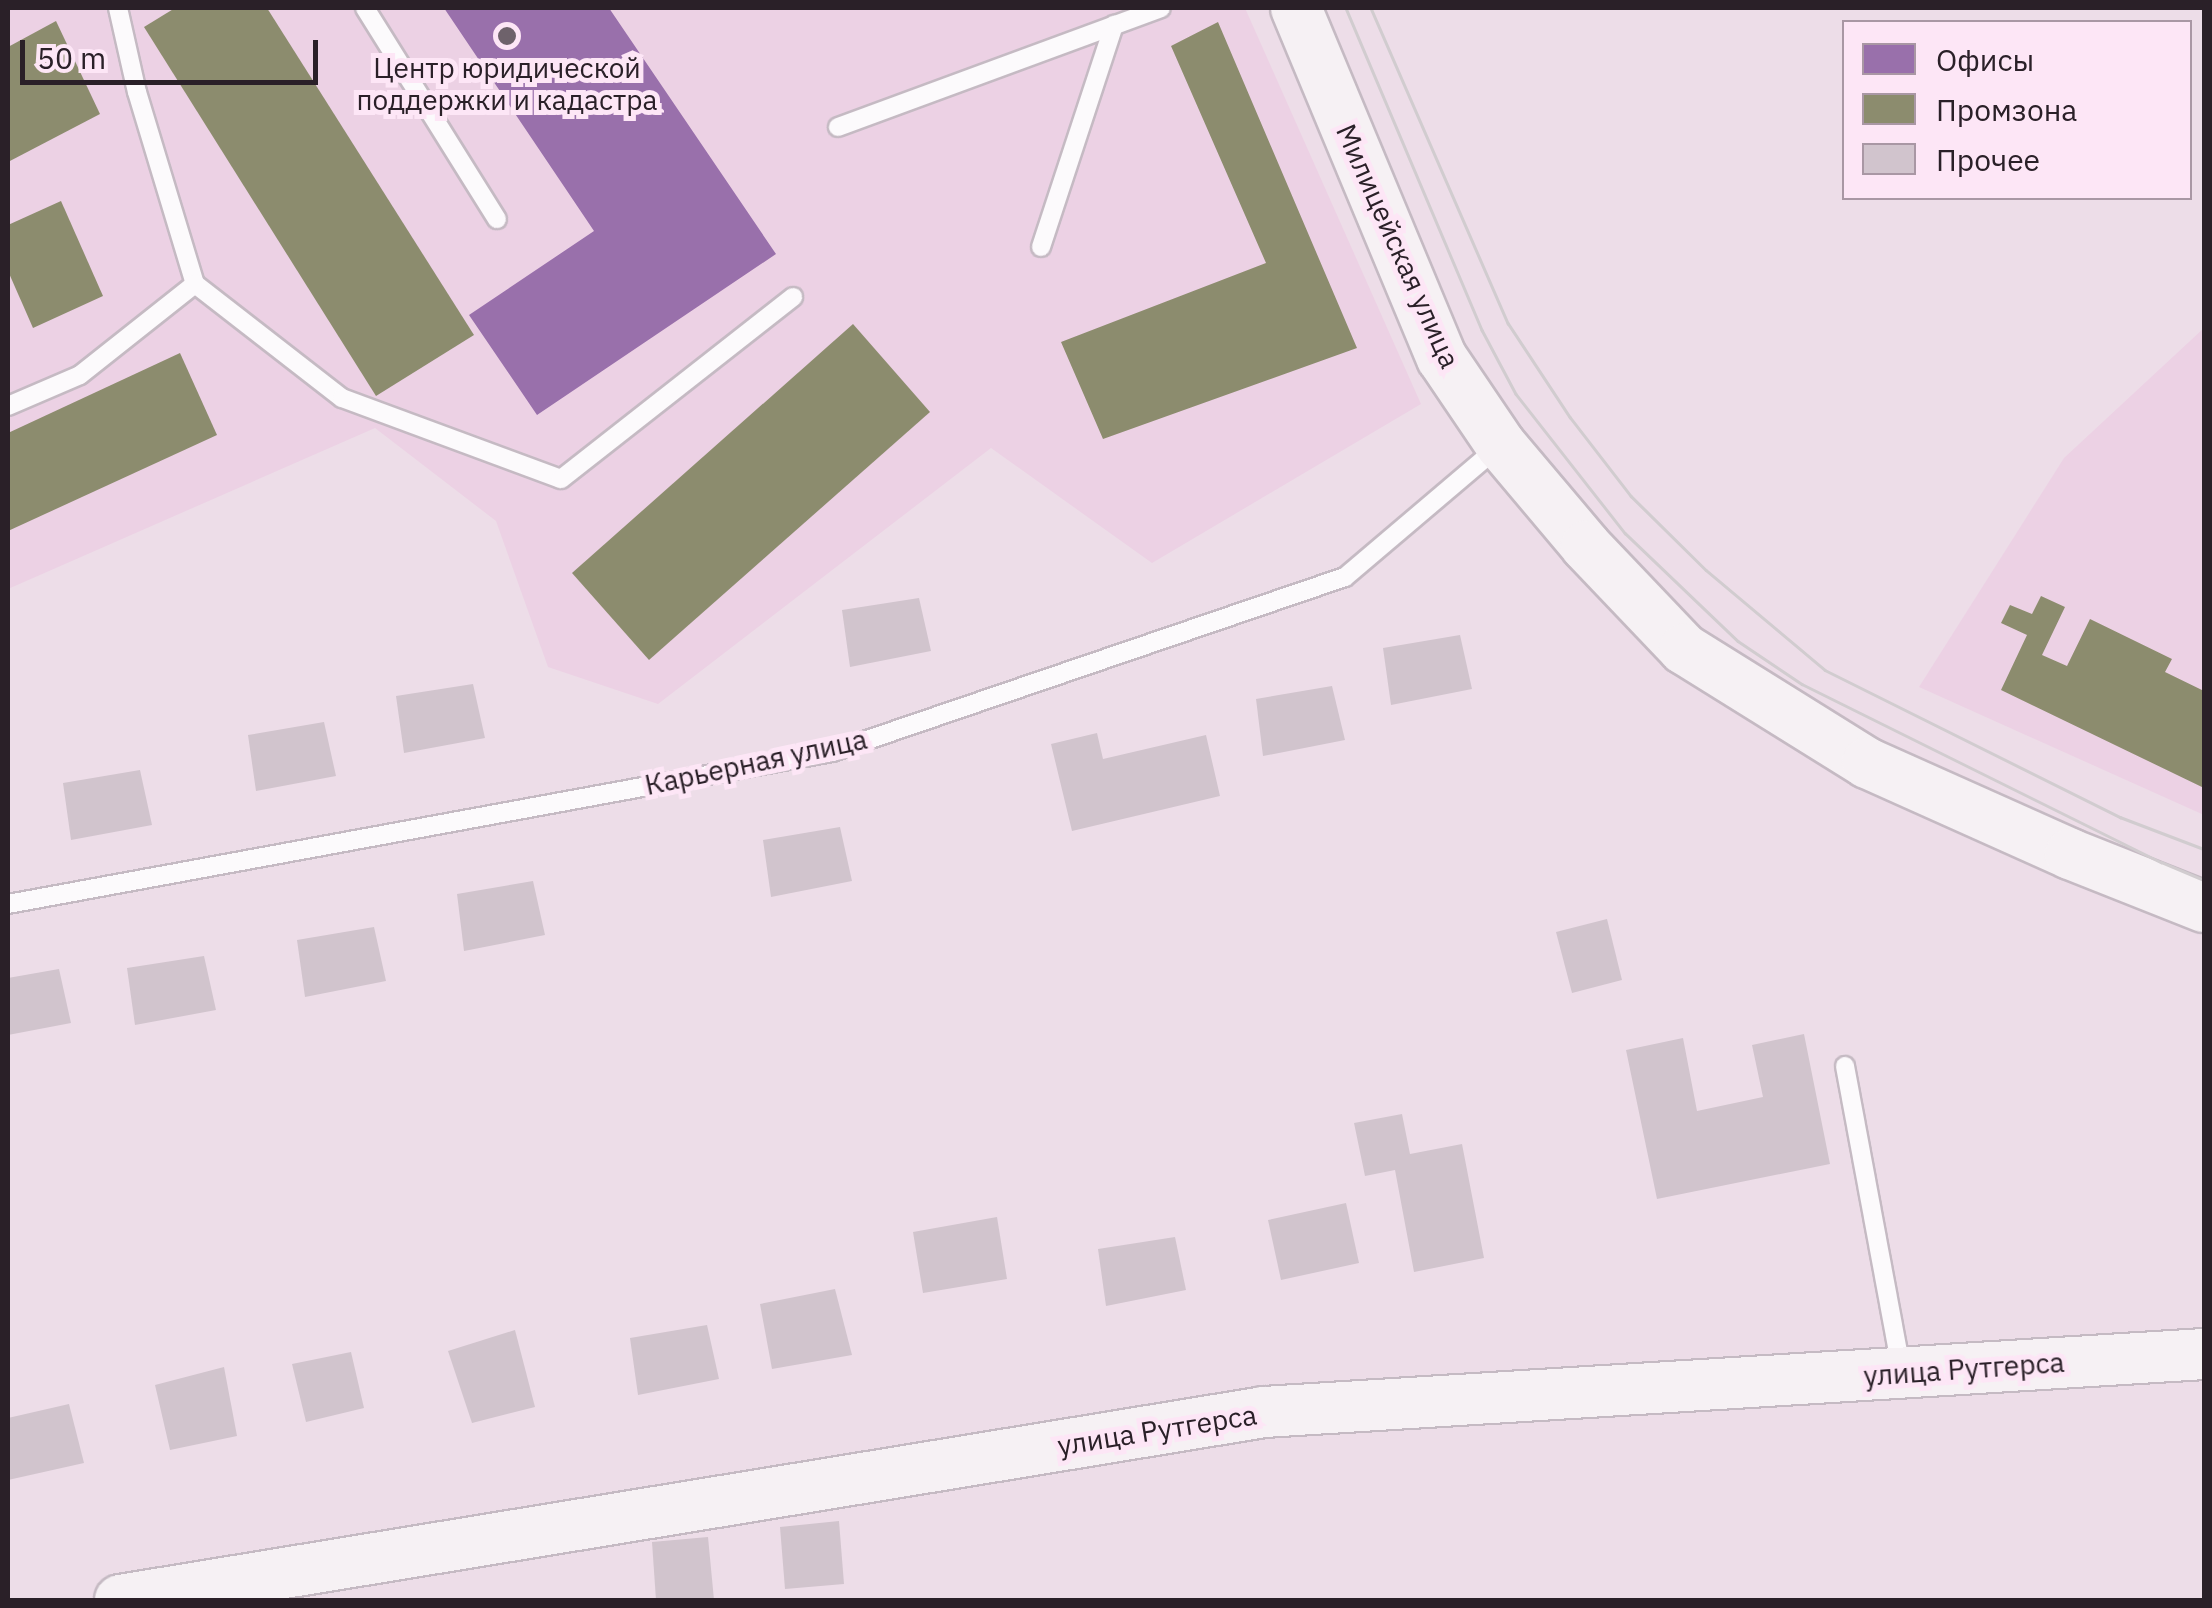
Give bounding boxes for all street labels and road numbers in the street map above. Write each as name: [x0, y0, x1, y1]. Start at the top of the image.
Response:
street label: Милицейская улица: [1329, 119, 1467, 373]
street label: Карьерная улица: [642, 722, 870, 802]
street label: улица Рутгерса: [1862, 1345, 2066, 1393]
street label: улица Рутгерса: [1055, 1398, 1259, 1462]

